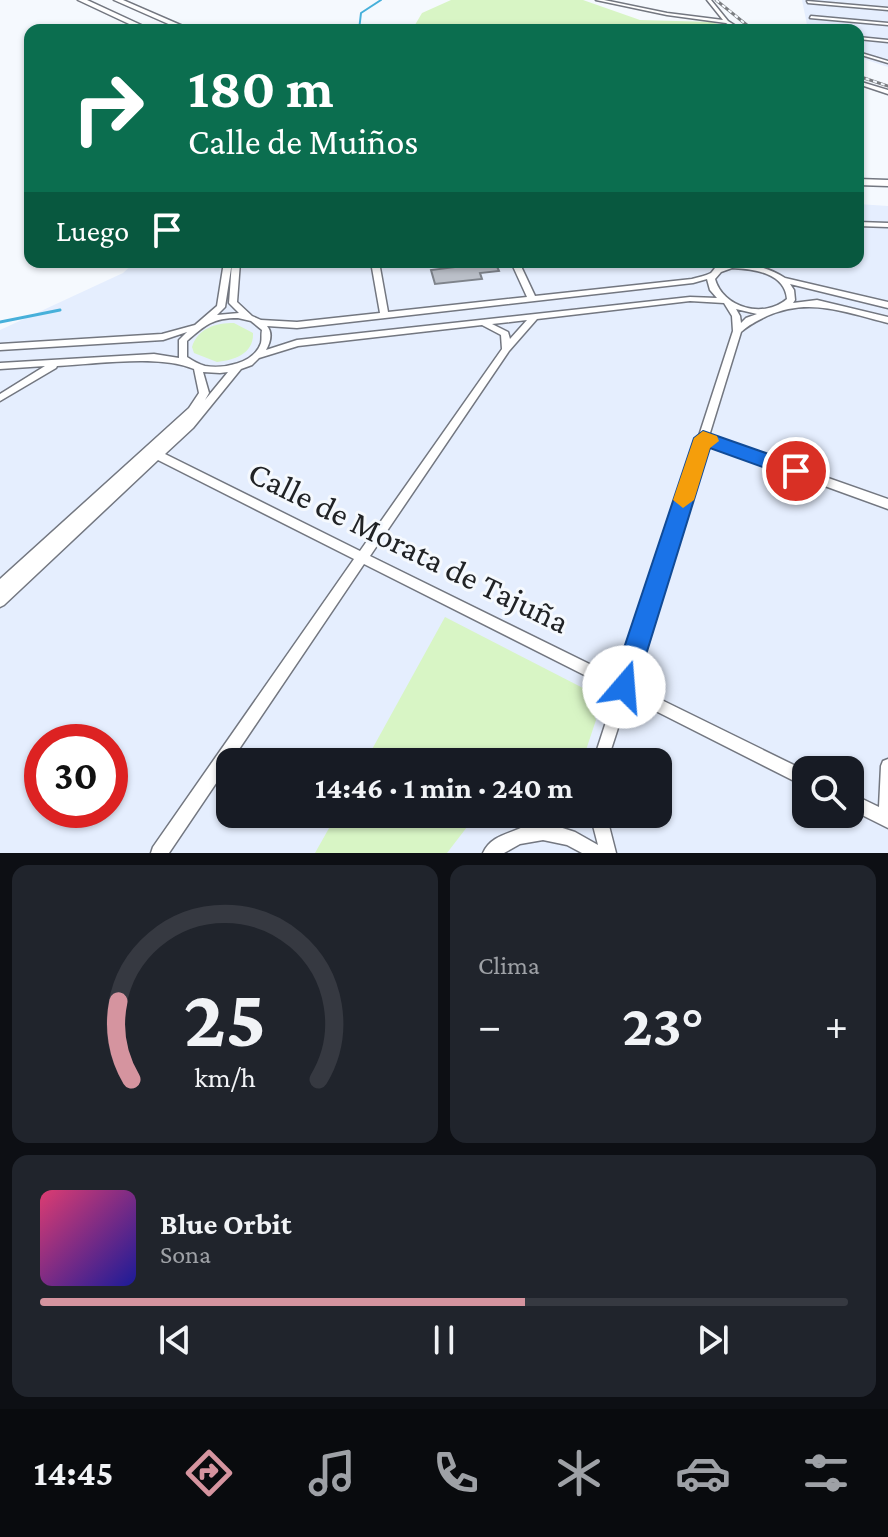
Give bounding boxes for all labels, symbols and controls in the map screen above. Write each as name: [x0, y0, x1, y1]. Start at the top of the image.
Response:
icon: right: [56, 56, 160, 160]
text: 180 m: [188, 57, 334, 119]
text: Calle de Muiños: [188, 122, 418, 162]
icon: arrive: [145, 208, 189, 252]
text: Luego: [56, 214, 129, 247]
pin: [762, 437, 830, 505]
icon: arrive: [774, 449, 818, 493]
street label: Calle de Morata de Tajuña: [242, 453, 576, 642]
position arrow: [582, 645, 666, 729]
speed limit sign: 30: [24, 724, 128, 828]
map controls: [792, 756, 864, 828]
button: search: [792, 756, 864, 828]
text: 14:46 · 1 min · 240 m: [315, 771, 573, 804]
text: Clima: [478, 951, 540, 980]
text: 25: [183, 971, 267, 1064]
text: 23°: [622, 991, 704, 1058]
text: −: [478, 1001, 501, 1049]
text: +: [825, 1001, 848, 1049]
text: km/h: [194, 1061, 256, 1093]
text: Blue Orbit: [160, 1207, 291, 1240]
text: Sona: [160, 1240, 211, 1269]
icon: previous: [153, 1318, 197, 1362]
icon: pause: [422, 1318, 466, 1362]
icon: next: [691, 1318, 735, 1362]
icon: directions: [181, 1445, 237, 1501]
icon: music: [304, 1445, 360, 1501]
icon: phone: [428, 1445, 484, 1501]
icon: climate: [551, 1445, 607, 1501]
icon: car: [675, 1445, 731, 1501]
icon: filters: [798, 1445, 854, 1501]
text: 14:45: [34, 1453, 114, 1493]

